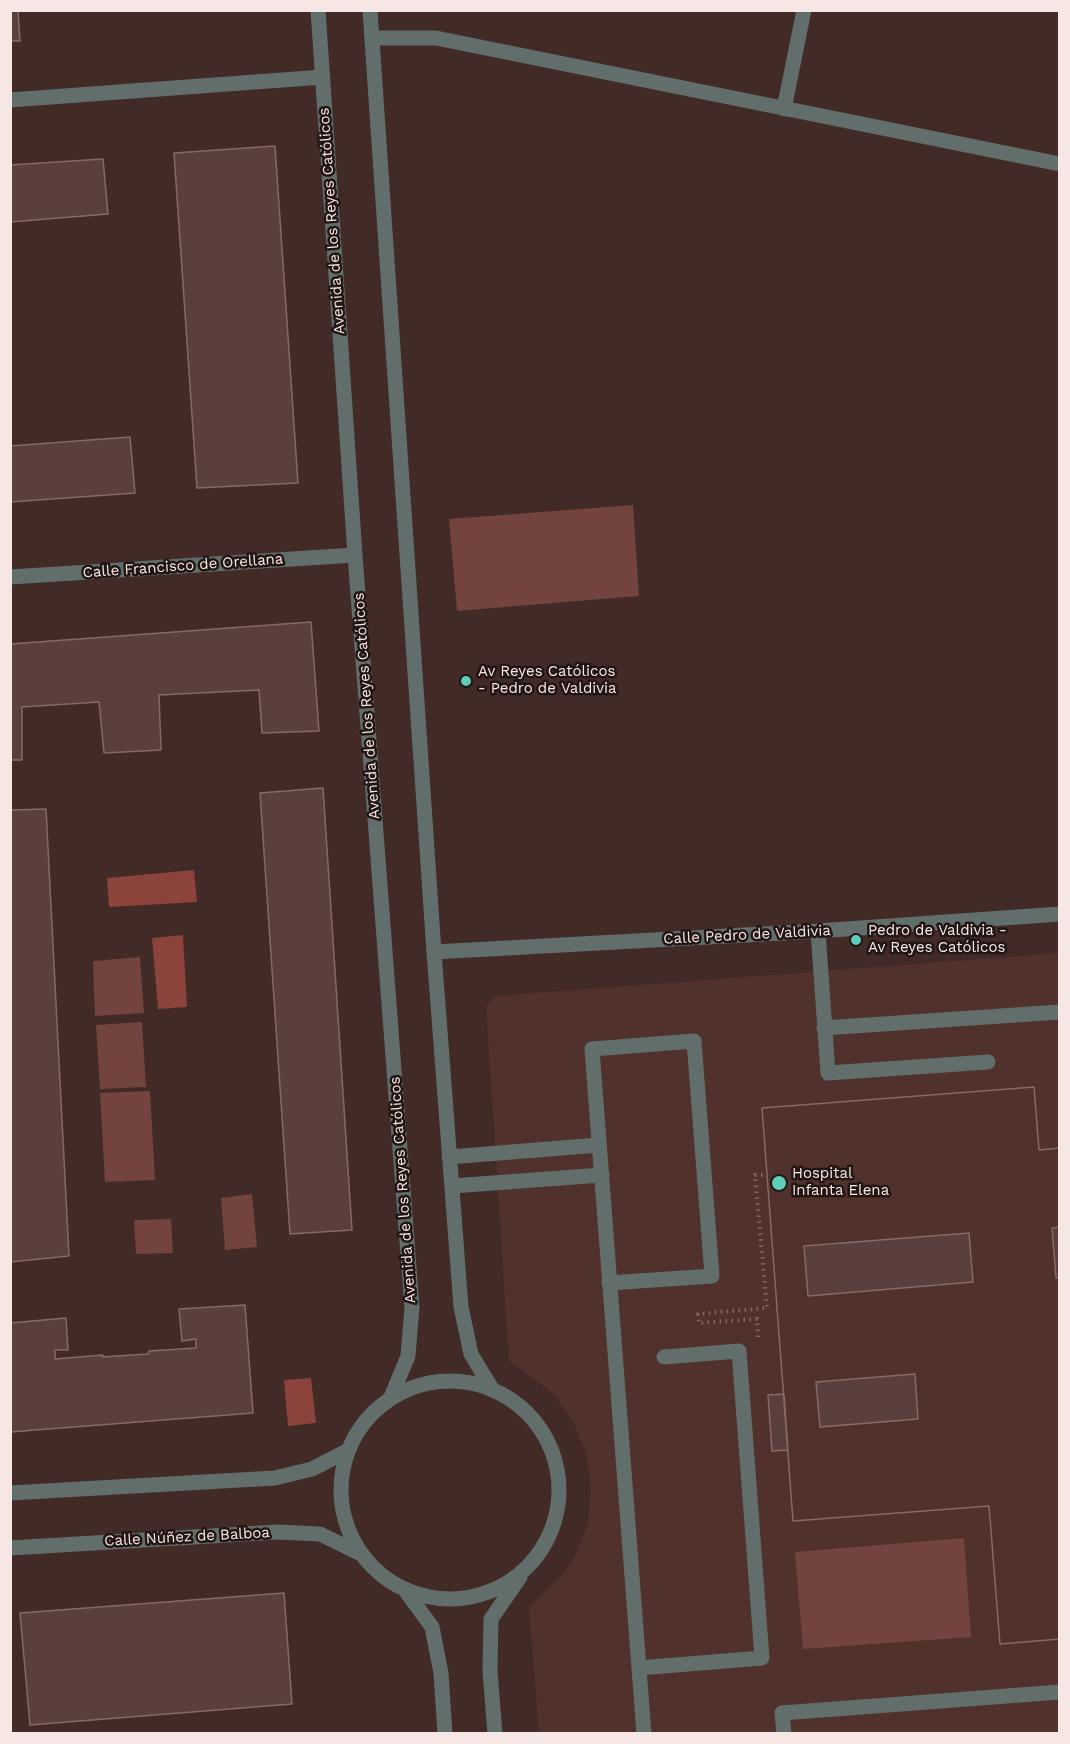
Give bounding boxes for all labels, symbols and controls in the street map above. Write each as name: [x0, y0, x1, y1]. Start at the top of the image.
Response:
street label: Avenida de los Reyes Católicos: [315, 107, 349, 335]
street label: Calle Francisco de Orellana: [82, 550, 284, 582]
street label: Avenida de los Reyes Católicos: [350, 592, 384, 820]
place label: Av Reyes Católicos - Pedro de Valdivia: [478, 663, 617, 698]
marker: Av Reyes Católicos - Pedro de Valdivia: [459, 674, 473, 688]
street label: Calle Pedro de Valdivia: [663, 922, 831, 948]
place label: Pedro de Valdivia - Av Reyes Católicos: [868, 922, 1007, 957]
marker: Pedro de Valdivia - Av Reyes Católicos: [849, 933, 863, 947]
street label: Avenida de los Reyes Católicos: [386, 1076, 420, 1304]
place label: Hospital Infanta Elena: [792, 1165, 889, 1200]
marker: Hospital Infanta Elena: [770, 1174, 788, 1192]
street label: Calle Núñez de Balboa: [104, 1524, 270, 1550]

